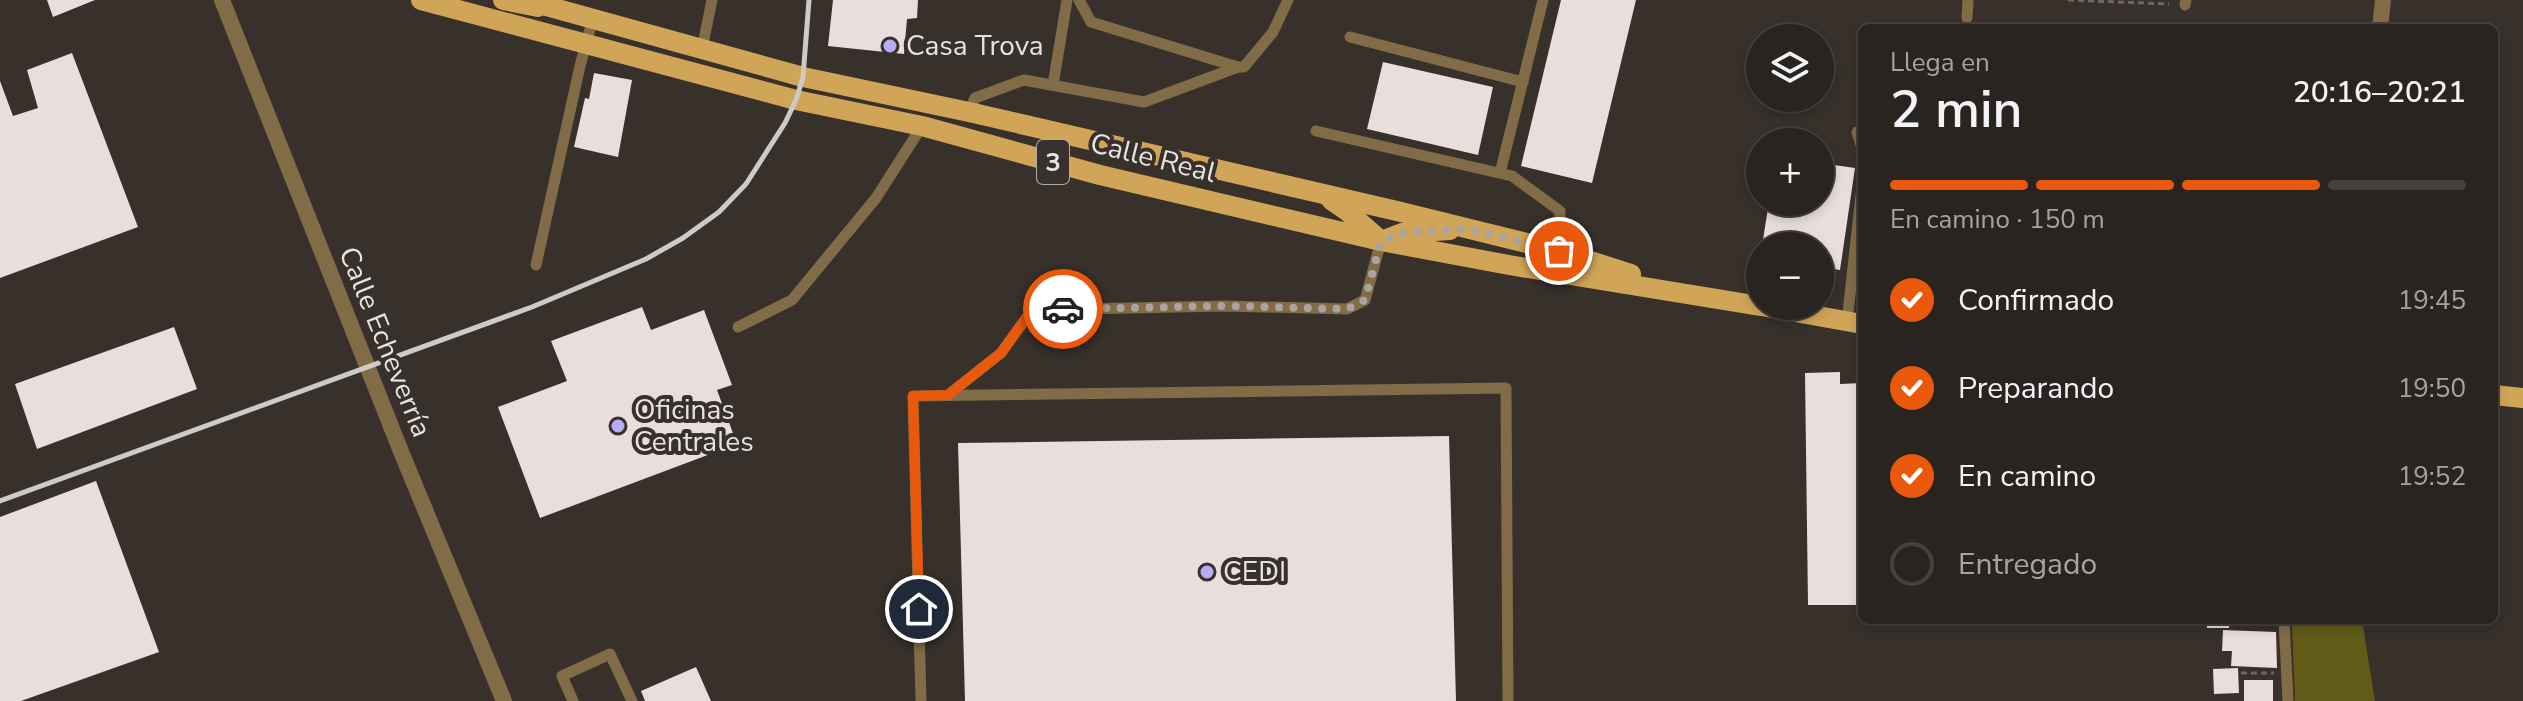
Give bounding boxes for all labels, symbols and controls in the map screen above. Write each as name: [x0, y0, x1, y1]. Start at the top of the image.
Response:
map controls: [1746, 24, 1834, 320]
button: layers: [1746, 24, 1834, 112]
place label: Casa Trova: [906, 27, 1044, 65]
marker: Casa Trova: [881, 37, 899, 55]
text: Llega en: [1890, 45, 1990, 80]
text: 20:16–20:21: [2293, 72, 2466, 113]
text: 2 min: [1890, 74, 2023, 145]
street label: Calle Real: [1086, 124, 1220, 192]
button: +: [1746, 128, 1834, 216]
road number: 3: [1037, 140, 1069, 184]
text: En camino · 150 m: [1890, 202, 2105, 237]
pin: [1525, 217, 1593, 285]
icon: bag: [1537, 229, 1581, 273]
button: −: [1746, 232, 1834, 320]
street label: Calle Echeverría: [330, 241, 440, 443]
courier: [1023, 269, 1103, 349]
icon: check: [1890, 278, 1934, 322]
text: Confirmado: [1958, 280, 2114, 321]
text: 19:45: [2398, 283, 2466, 318]
icon: car: [1041, 287, 1085, 331]
icon: check: [1890, 366, 1934, 410]
text: Preparando: [1958, 368, 2114, 409]
text: 19:50: [2398, 371, 2466, 406]
place label: Oficinas Centrales: [634, 391, 754, 461]
marker: Oficinas Centrales: [609, 417, 627, 435]
icon: check: [1890, 454, 1934, 498]
text: En camino: [1958, 456, 2096, 497]
text: 19:52: [2398, 459, 2466, 494]
text: Entregado: [1958, 544, 2097, 585]
place label: CEDI: [1223, 553, 1286, 591]
marker: CEDI: [1198, 563, 1216, 581]
pin: [885, 575, 953, 643]
icon: home: [897, 587, 941, 631]

